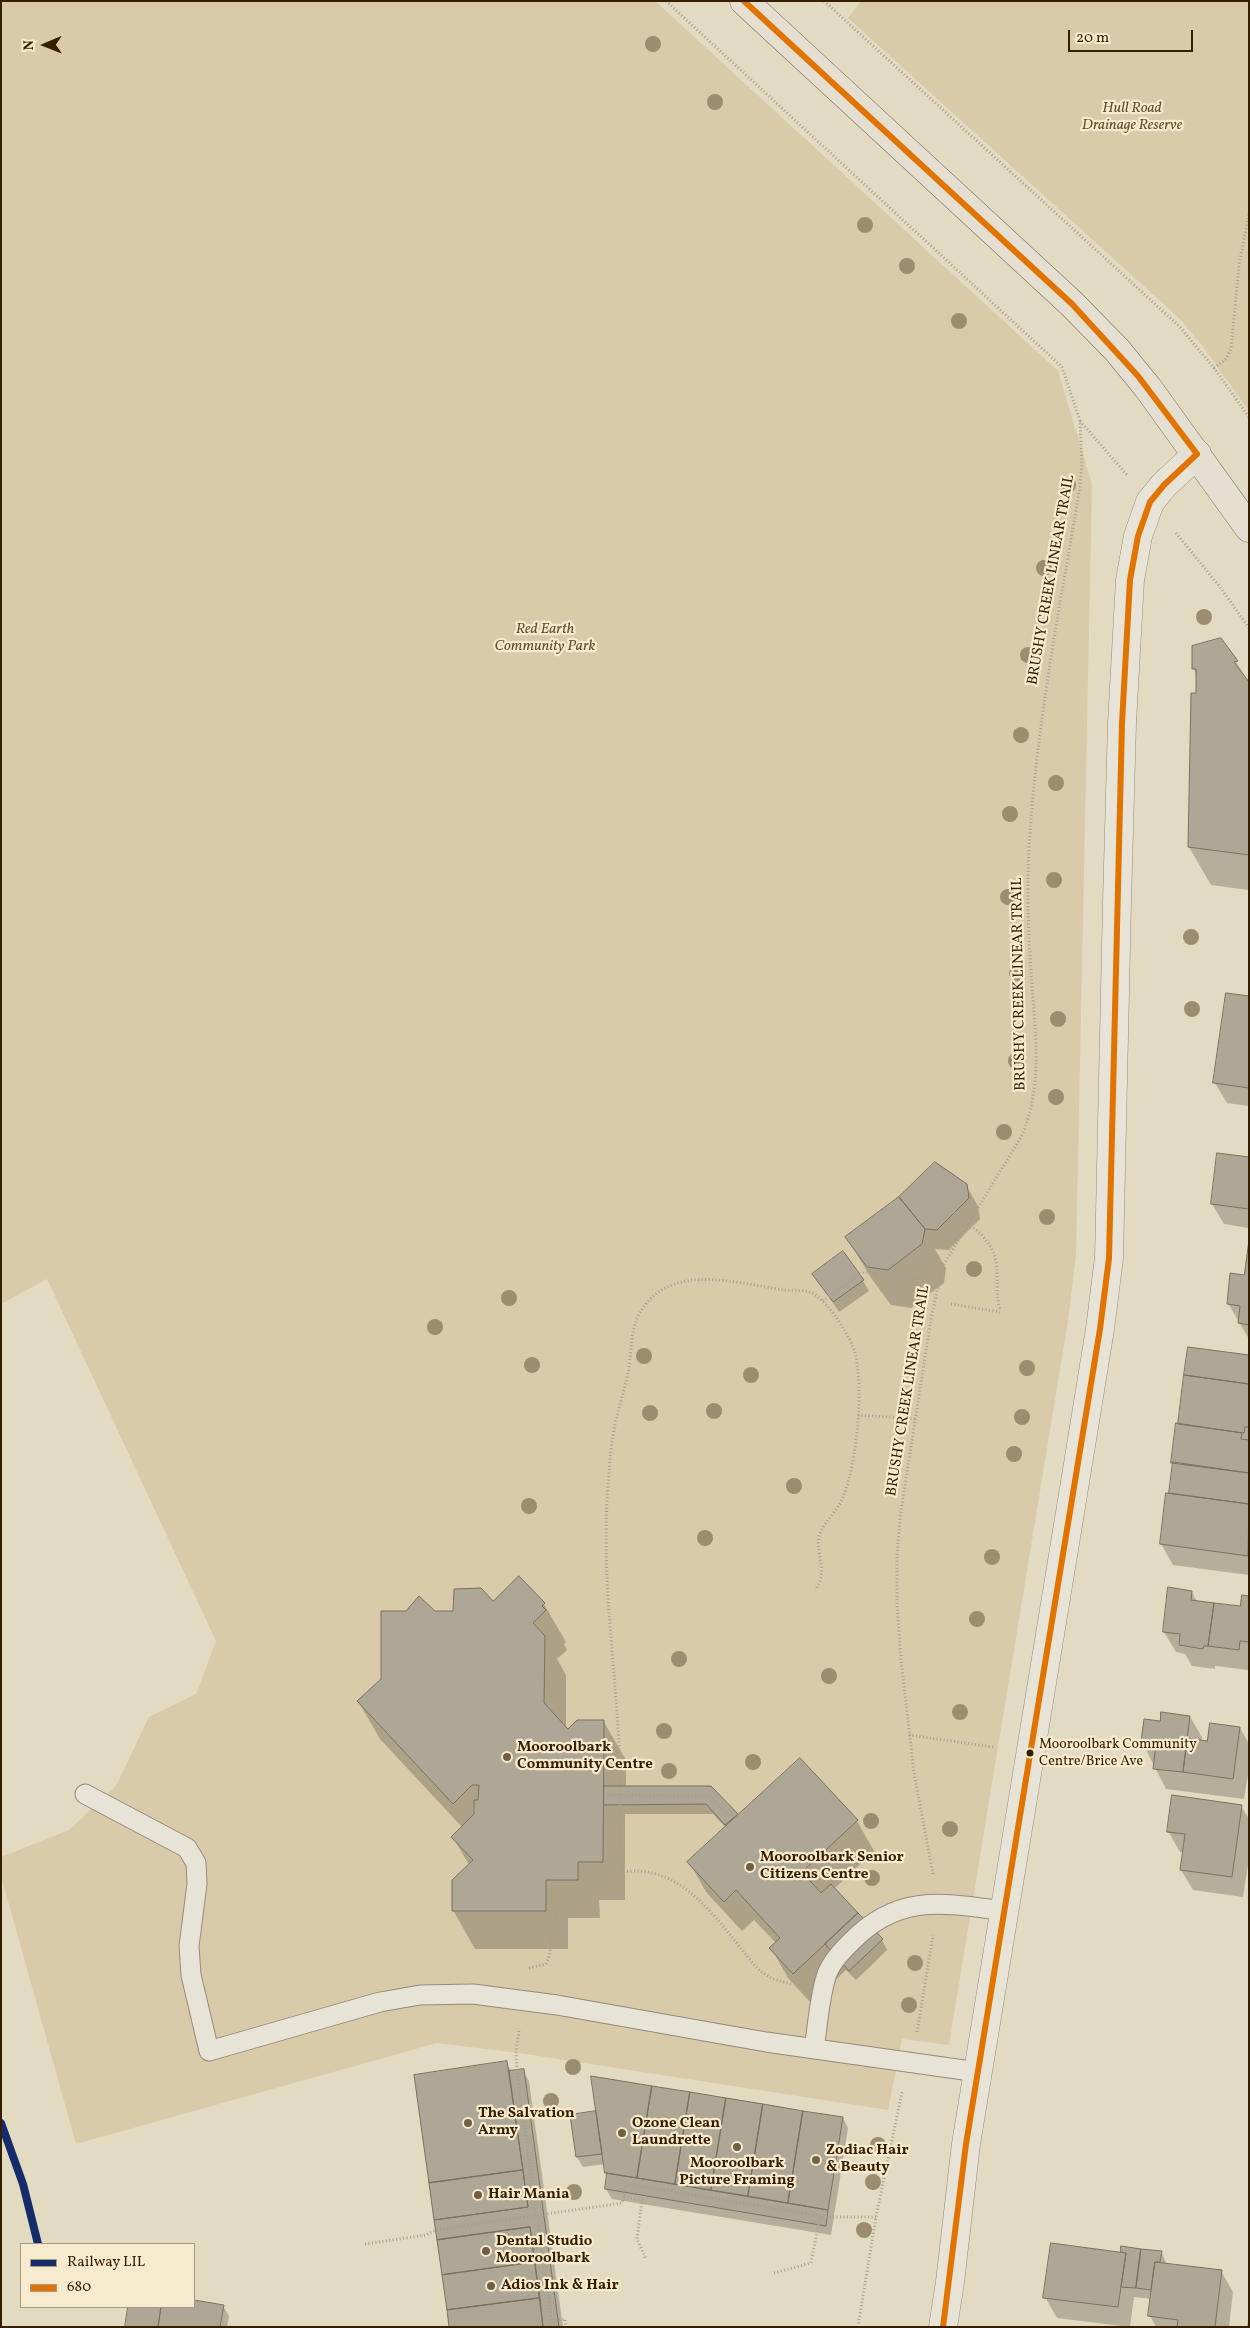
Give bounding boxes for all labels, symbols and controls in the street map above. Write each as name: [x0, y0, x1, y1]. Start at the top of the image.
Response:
north arrow: [20, 20, 70, 70]
scale bar: [1070, 20, 1195, 52]
text: 20 m: [1076, 28, 1109, 49]
text: N: [20, 40, 39, 51]
park label: Hull Road Drainage Reserve: [1082, 100, 1182, 135]
street label: BRUSHY CREEK LINEAR TRAIL: [1025, 473, 1079, 687]
park label: Red Earth Community Park: [494, 621, 596, 656]
street label: BRUSHY CREEK LINEAR TRAIL: [1009, 877, 1031, 1091]
street label: BRUSHY CREEK LINEAR TRAIL: [883, 1284, 935, 1498]
place label: Mooroolbark Community Centre/Brice Ave: [1039, 1737, 1197, 1770]
place label: Mooroolbark Community Centre: [517, 1739, 653, 1774]
marker: Mooroolbark Community Centre/Brice Ave: [1025, 1748, 1035, 1758]
marker: Mooroolbark Community Centre: [501, 1751, 513, 1763]
place label: Mooroolbark Senior Citizens Centre: [760, 1849, 904, 1884]
marker: Mooroolbark Senior Citizens Centre: [744, 1861, 756, 1873]
place label: The Salvation Army: [478, 2105, 575, 2140]
place label: Ozone Clean Laundrette: [632, 2115, 720, 2150]
marker: The Salvation Army: [462, 2117, 474, 2129]
marker: Ozone Clean Laundrette: [616, 2127, 628, 2139]
marker: Mooroolbark Picture Framing: [731, 2141, 743, 2153]
place label: Zodiac Hair & Beauty: [826, 2142, 909, 2177]
marker: Zodiac Hair & Beauty: [810, 2154, 822, 2166]
place label: Mooroolbark Picture Framing: [679, 2155, 795, 2190]
place label: Hair Mania: [488, 2186, 569, 2204]
marker: Hair Mania: [472, 2189, 484, 2201]
place label: Dental Studio Mooroolbark: [496, 2233, 592, 2268]
legend: [20, 2243, 195, 2308]
marker: Dental Studio Mooroolbark: [480, 2245, 492, 2257]
text: Railway LIL: [67, 2252, 145, 2273]
text: 680: [67, 2277, 91, 2298]
place label: Adios Ink & Hair: [501, 2277, 619, 2295]
marker: Adios Ink & Hair: [485, 2280, 497, 2292]

